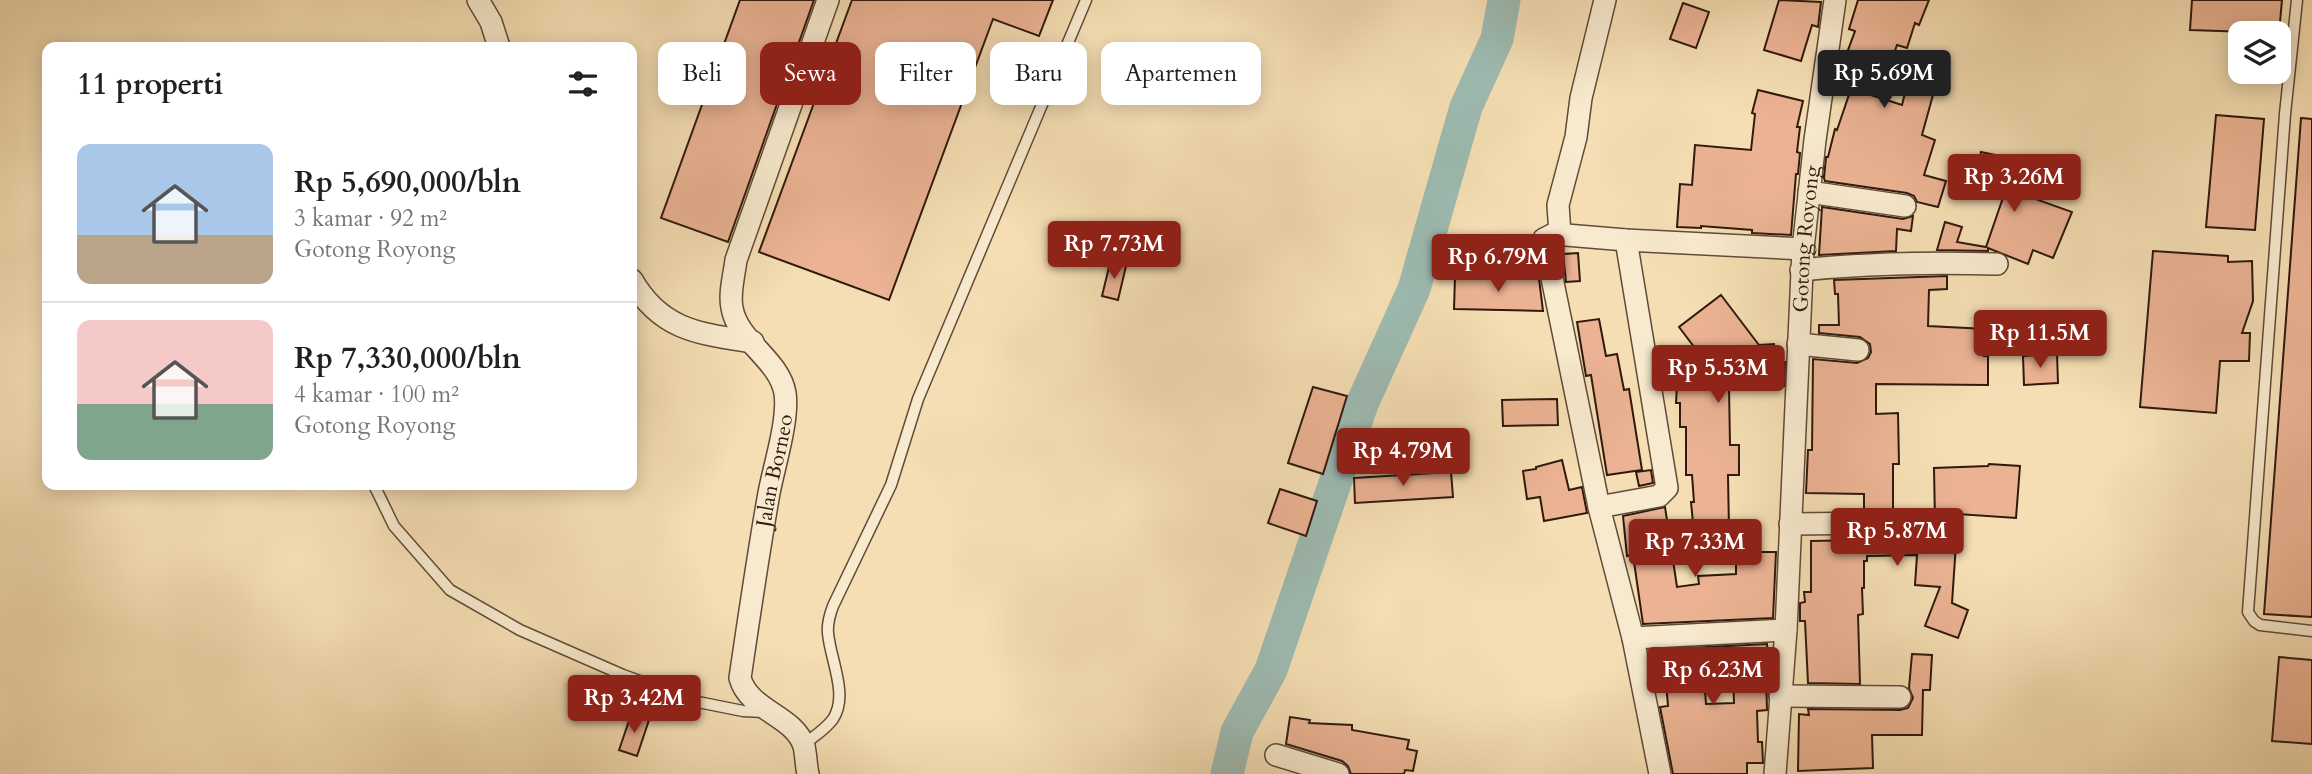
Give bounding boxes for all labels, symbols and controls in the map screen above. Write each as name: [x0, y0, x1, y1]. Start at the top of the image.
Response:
map controls: [2228, 21, 2291, 84]
button: layers: [2228, 21, 2291, 84]
chip: Beli: [658, 42, 746, 105]
chip: Sewa: [760, 42, 861, 105]
chip: Filter: [875, 42, 976, 105]
chip: Baru: [990, 42, 1087, 105]
chip: Apartemen: [1101, 42, 1261, 105]
pin: Rp 5.69M: [1812, 50, 1956, 110]
text: Rp 5.69M: [1834, 57, 1934, 88]
text: 11 properti: [77, 64, 223, 105]
icon: filters: [564, 65, 602, 103]
pin: Rp 3.26M: [1942, 154, 2086, 214]
text: Rp 3.26M: [1964, 161, 2064, 192]
text: Rp 5,690,000/bln: [294, 162, 521, 203]
street label: Gotong Royong: [1786, 164, 1827, 313]
icon: home: [133, 172, 217, 256]
text: 3 kamar · 92 m²: [294, 203, 447, 234]
pin: Rp 7.73M: [1042, 222, 1186, 281]
text: Rp 7.73M: [1064, 228, 1164, 259]
text: Gotong Royong: [294, 234, 455, 265]
pin: Rp 6.79M: [1426, 234, 1570, 294]
text: Rp 6.79M: [1448, 241, 1548, 272]
pin: Rp 11.5M: [1968, 310, 2112, 370]
text: Rp 11.5M: [1990, 317, 2090, 348]
text: Rp 7,330,000/bln: [294, 338, 521, 379]
pin: Rp 5.53M: [1646, 346, 1790, 405]
icon: home: [133, 348, 217, 432]
text: Rp 5.53M: [1668, 352, 1768, 383]
text: 4 kamar · 100 m²: [294, 379, 459, 410]
text: Gotong Royong: [294, 410, 455, 441]
street label: Jalan Borneo: [749, 413, 800, 532]
pin: Rp 4.79M: [1331, 428, 1475, 488]
text: Rp 4.79M: [1353, 435, 1453, 466]
pin: Rp 5.87M: [1825, 508, 1969, 568]
text: Rp 5.87M: [1847, 515, 1947, 546]
pin: Rp 7.33M: [1623, 520, 1767, 579]
text: Rp 7.33M: [1645, 526, 1745, 557]
pin: Rp 6.23M: [1641, 648, 1785, 707]
text: Rp 6.23M: [1663, 654, 1763, 685]
pin: Rp 3.42M: [562, 676, 706, 735]
text: Rp 3.42M: [584, 682, 684, 713]

